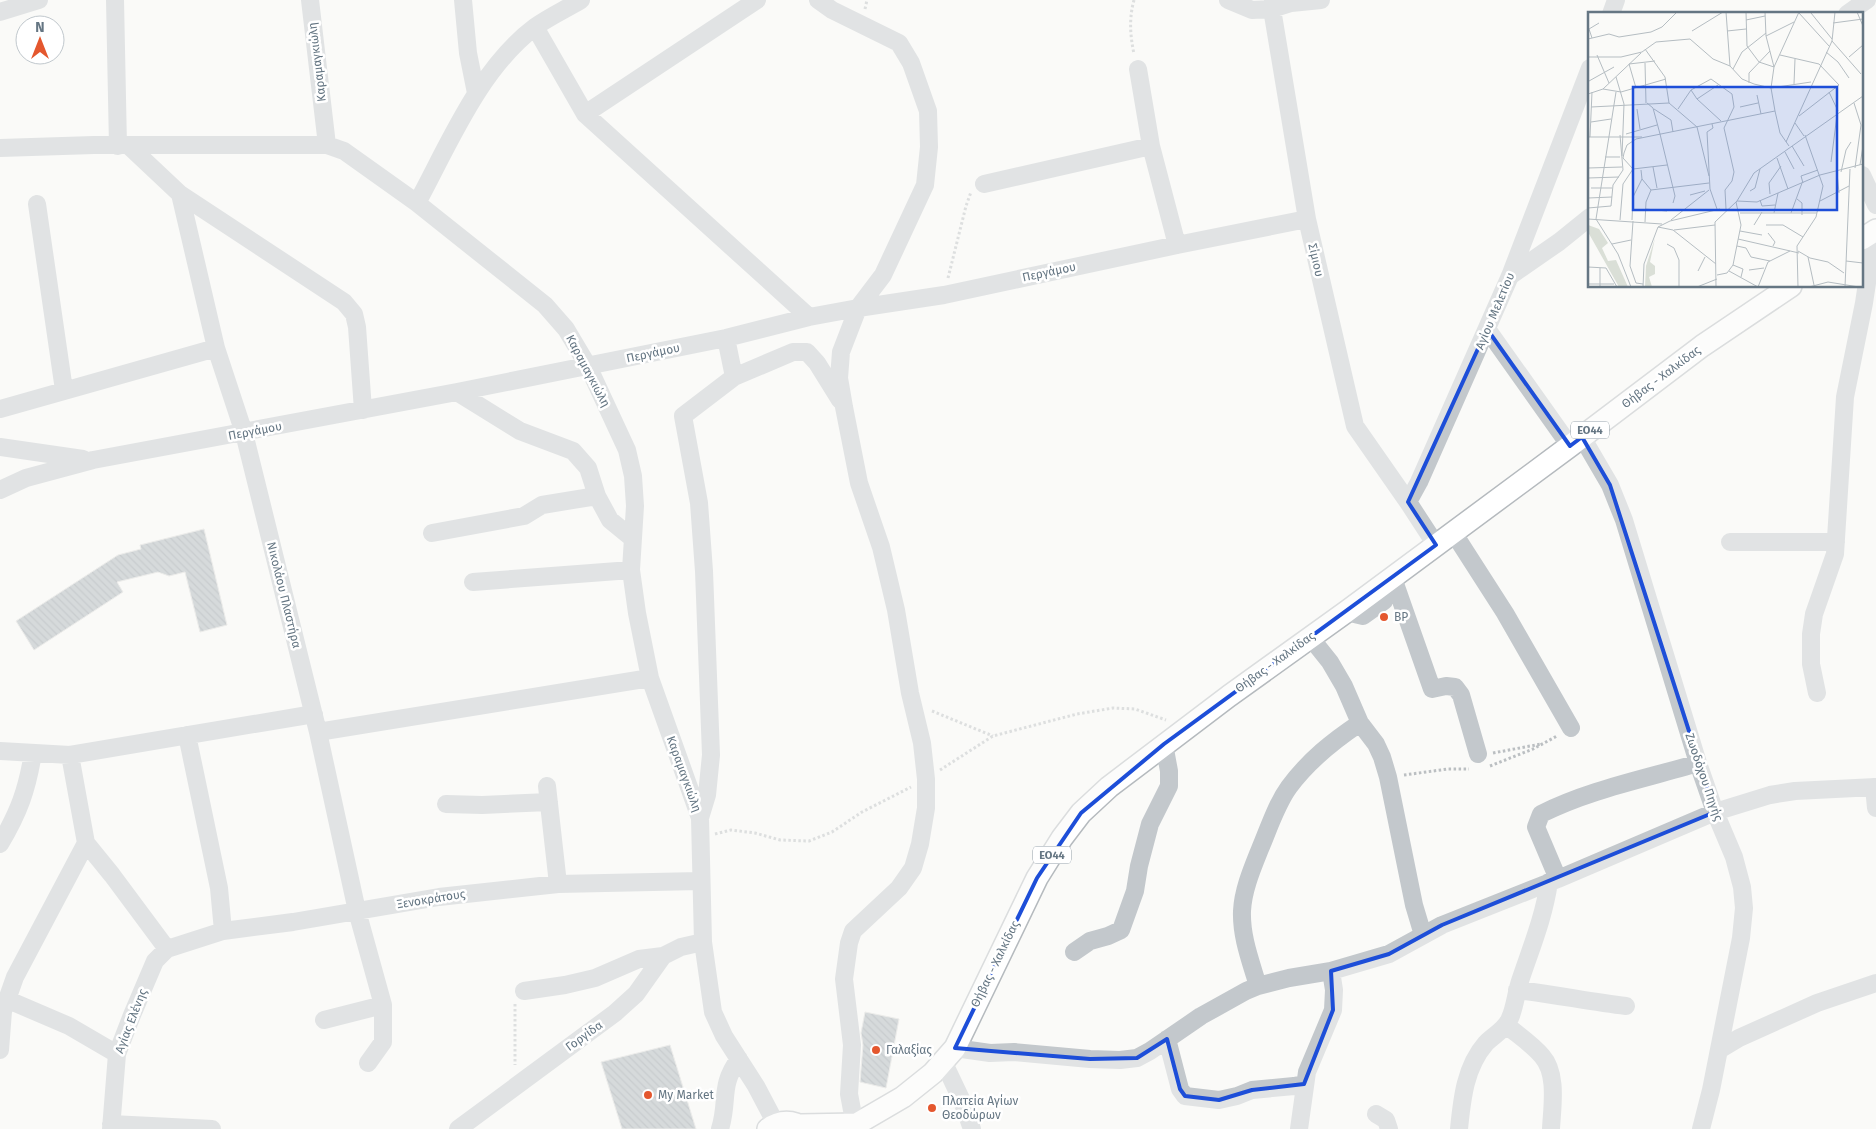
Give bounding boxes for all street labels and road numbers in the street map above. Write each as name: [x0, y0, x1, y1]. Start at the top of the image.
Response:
street label: Καραμαγκιώλη: [305, 22, 329, 102]
street label: Σίμιου: [1305, 242, 1327, 278]
street label: Περγάμου: [1021, 259, 1077, 285]
street label: Αγίου Μελετίου: [1472, 270, 1518, 352]
street label: Καραμαγκιώλη: [563, 332, 613, 410]
street label: Περγάμου: [625, 340, 681, 366]
street label: Θήβας - Χαλκίδας: [1619, 343, 1703, 411]
street label: Περγάμου: [227, 419, 283, 443]
road number: ΕΟ44: [1571, 422, 1609, 438]
street label: Νικολάου Πλαστήρα: [264, 540, 304, 650]
street label: Θήβας - Χαλκίδας: [1233, 628, 1318, 696]
street label: Ζωοδόχου Πηγής: [1682, 731, 1726, 823]
street label: Καραμαγκιώλη: [664, 734, 704, 814]
road number: ΕΟ44: [1033, 846, 1071, 864]
street label: Ξενοκράτους: [396, 887, 467, 911]
street label: Θήβας - Χαλκίδας: [968, 918, 1022, 1010]
street label: Αγίας Ελένης: [112, 986, 150, 1055]
street label: Γοργίδα: [563, 1018, 605, 1054]

